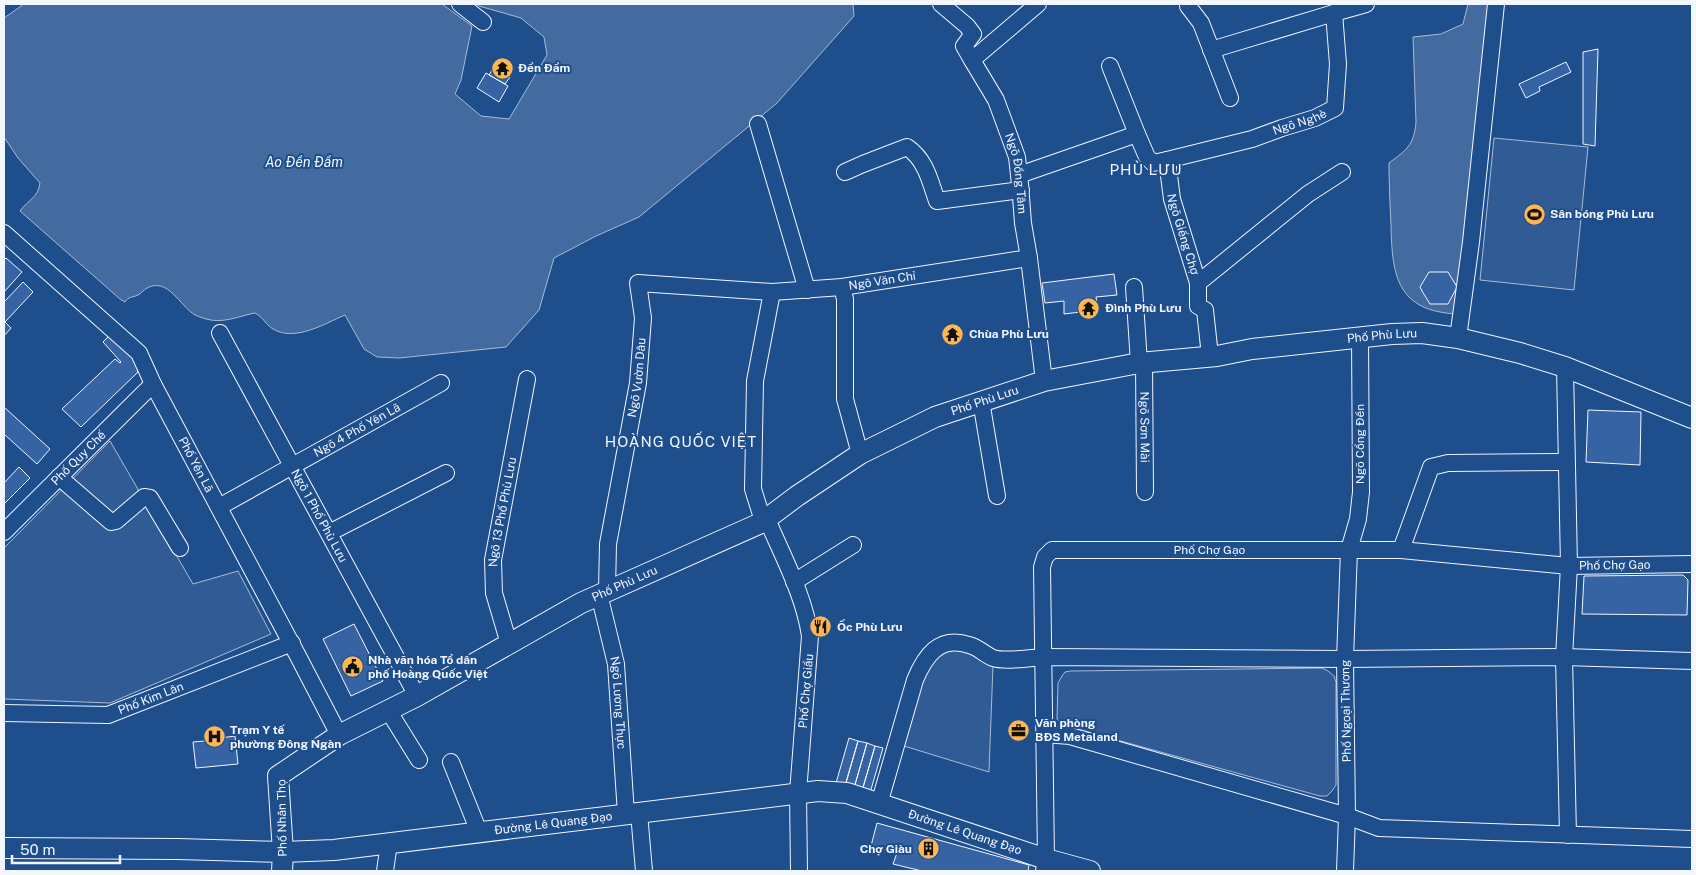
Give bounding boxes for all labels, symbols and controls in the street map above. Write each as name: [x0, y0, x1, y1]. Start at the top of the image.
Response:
temple icon: Đền Đầm: [490, 56, 514, 80]
place label: Đền Đầm: [518, 61, 571, 75]
street label: Ngõ Nghè: [1271, 106, 1329, 138]
street label: Ngõ Đồng Tâm: [1002, 131, 1029, 214]
water label: Ao Đền Đầm: [265, 154, 343, 170]
district label: PHÙ LƯU: [1109, 160, 1183, 178]
street label: Ngõ Giếng Chợ: [1164, 193, 1202, 277]
sports icon: Sân bóng Phù Lưu: [1522, 202, 1546, 226]
place label: Sân bóng Phù Lưu: [1550, 207, 1654, 221]
street label: Ngõ Văn Chỉ: [848, 269, 917, 293]
temple icon: Đình Phù Lưu: [1077, 296, 1101, 320]
place label: Đình Phù Lưu: [1105, 301, 1182, 315]
temple icon: Chùa Phù Lưu: [941, 322, 965, 346]
street label: Phố Phù Lưu: [1346, 326, 1417, 346]
place label: Chùa Phù Lưu: [969, 327, 1049, 341]
street label: Ngõ Vườn Dâu: [625, 337, 648, 419]
street label: Phố Phù Lưu: [949, 383, 1020, 418]
street label: Ngõ Sơn Mài: [1137, 391, 1152, 463]
street label: Ngõ 4 Phố Yên Lã: [311, 400, 403, 460]
street label: Ngõ Cổng Đền: [1353, 404, 1367, 484]
street label: Phố Quy Chế: [48, 428, 109, 488]
district label: HOÀNG QUỐC VIỆT: [605, 431, 757, 450]
street label: Phố Yên Lã: [175, 435, 216, 495]
street label: Ngõ 13 Phố Phù Lưu: [486, 456, 519, 567]
street label: Ngõ 1 Phố Phù Lưu: [288, 467, 350, 565]
street label: Phố Chợ Gạo: [1174, 543, 1246, 557]
street label: Phố Chợ Gạo: [1579, 558, 1651, 573]
street label: Phố Phù Lưu: [589, 563, 660, 604]
restaurant icon: Ốc Phù Lưu: [809, 615, 833, 639]
place label: Ốc Phù Lưu: [837, 619, 903, 634]
place label: Nhà văn hóa Tổ dân phố Hoàng Quốc Việt: [368, 653, 488, 681]
street label: Phố Chợ Giầu: [796, 653, 816, 729]
public building icon: Nhà văn hóa Tổ dân phố Hoàng Quốc Việt: [340, 655, 364, 679]
street label: Ngõ Lương Thực: [607, 655, 629, 750]
street label: Phố Ngoại Thương: [1338, 659, 1354, 763]
street label: Phố Kim Lân: [116, 679, 186, 717]
place label: Văn phòng BĐS Metaland: [1035, 716, 1118, 744]
office icon: Văn phòng BĐS Metaland: [1007, 718, 1031, 742]
place label: Trạm Y tế phường Đông Ngàn: [230, 723, 341, 751]
hospital icon: Trạm Y tế phường Đông Ngàn: [202, 725, 226, 749]
street label: Phố Nhân Thọ: [274, 779, 290, 857]
street label: Đường Lê Quang Đạo: [906, 807, 1024, 858]
street label: Đường Lê Quang Đạo: [493, 809, 613, 837]
scale bar: [12, 832, 120, 864]
building icon: Chợ Giàu: [916, 837, 940, 861]
text: 50 m: [20, 841, 55, 858]
place label: Chợ Giàu: [860, 842, 912, 856]

